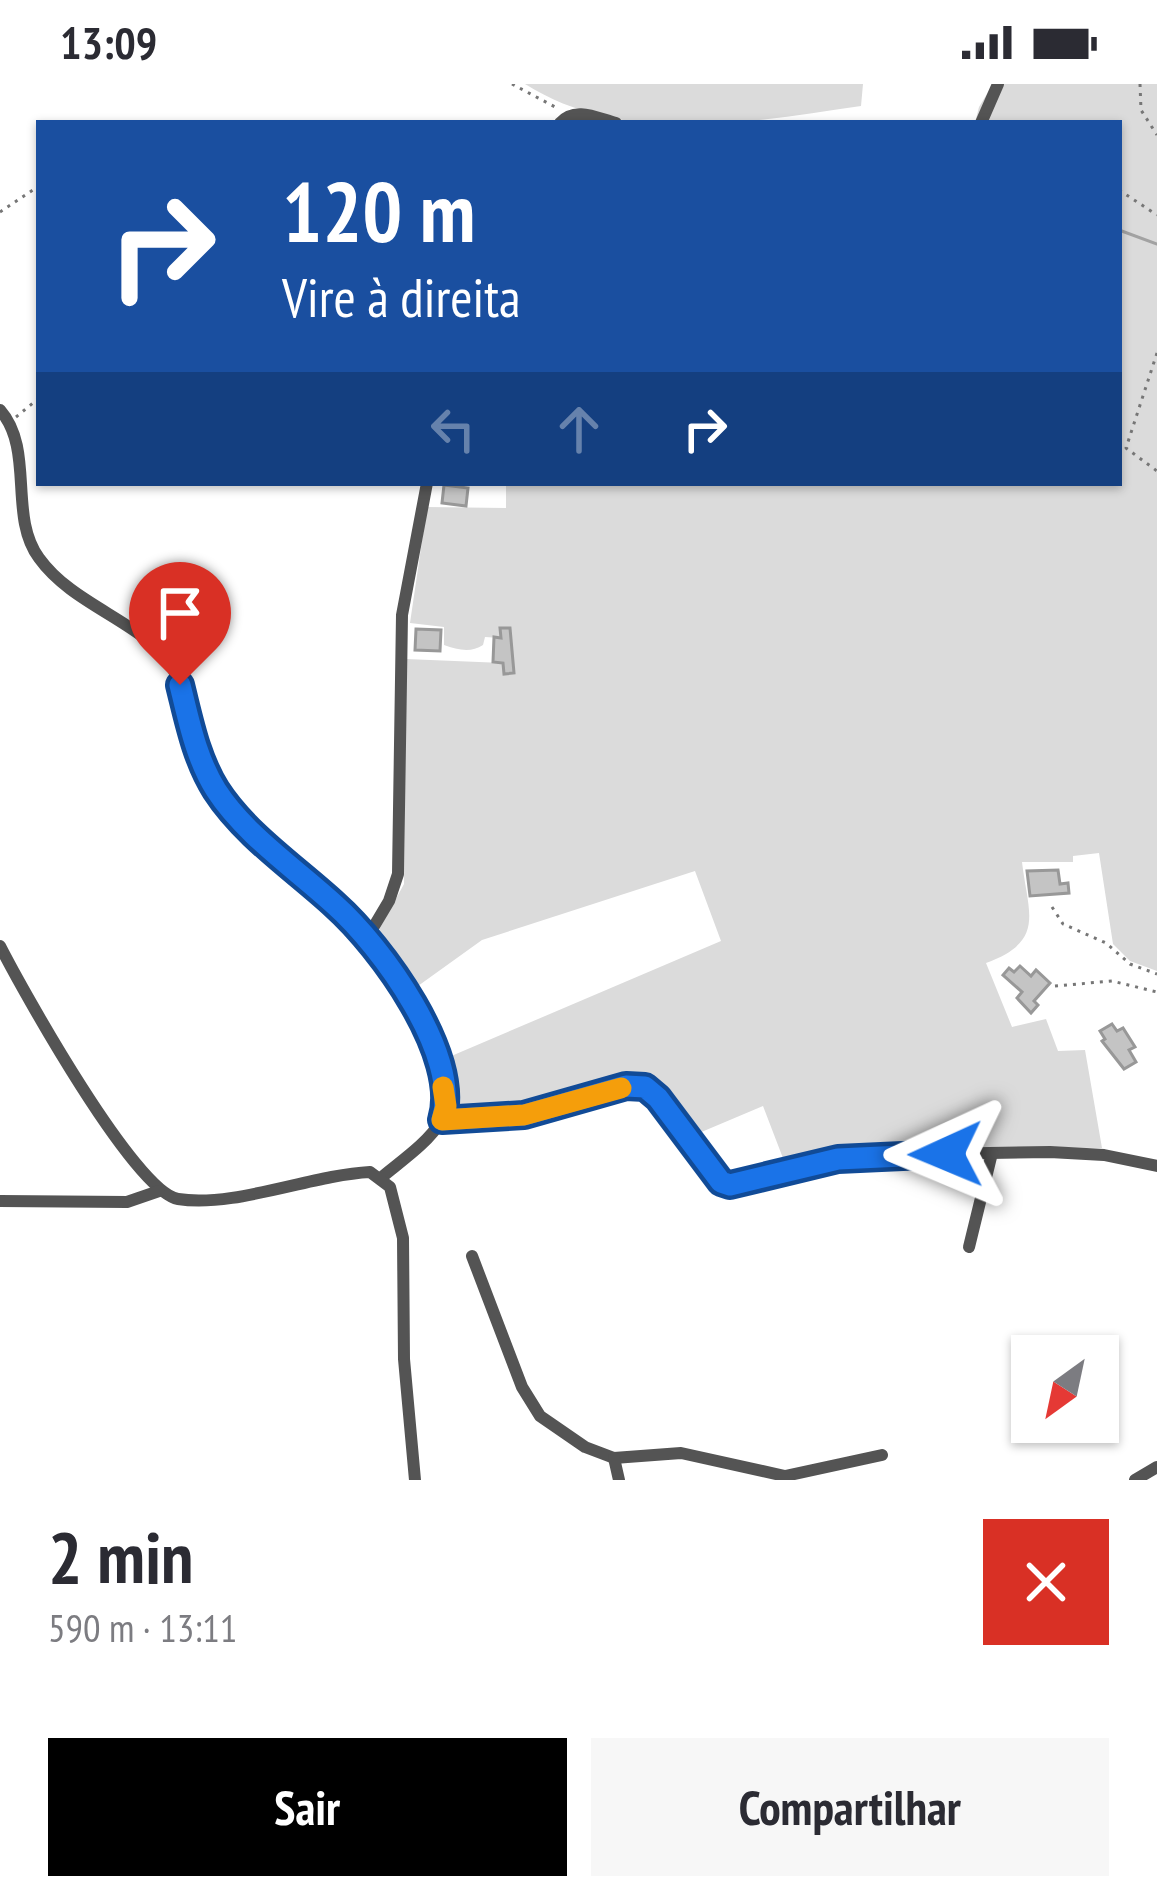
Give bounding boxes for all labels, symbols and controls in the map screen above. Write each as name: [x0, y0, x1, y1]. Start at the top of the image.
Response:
text: 13:09: [60, 13, 157, 71]
text: 120 m: [282, 156, 475, 265]
icon: right: [84, 168, 240, 324]
text: Vire à direita: [282, 262, 521, 332]
icon: left: [420, 396, 486, 462]
icon: ahead: [546, 396, 612, 462]
icon: right: [672, 396, 738, 462]
pin: [129, 562, 231, 685]
icon: arrive: [147, 580, 213, 646]
position arrow: [883, 1091, 1009, 1217]
north arrow: [1011, 1335, 1119, 1443]
map controls: [1011, 1335, 1119, 1443]
text: 2 min: [48, 1510, 193, 1603]
button: close: [983, 1519, 1109, 1645]
text: 590 m · 13:11: [48, 1602, 237, 1653]
button: Sair: [48, 1738, 567, 1876]
button: Compartilhar: [591, 1738, 1109, 1876]

